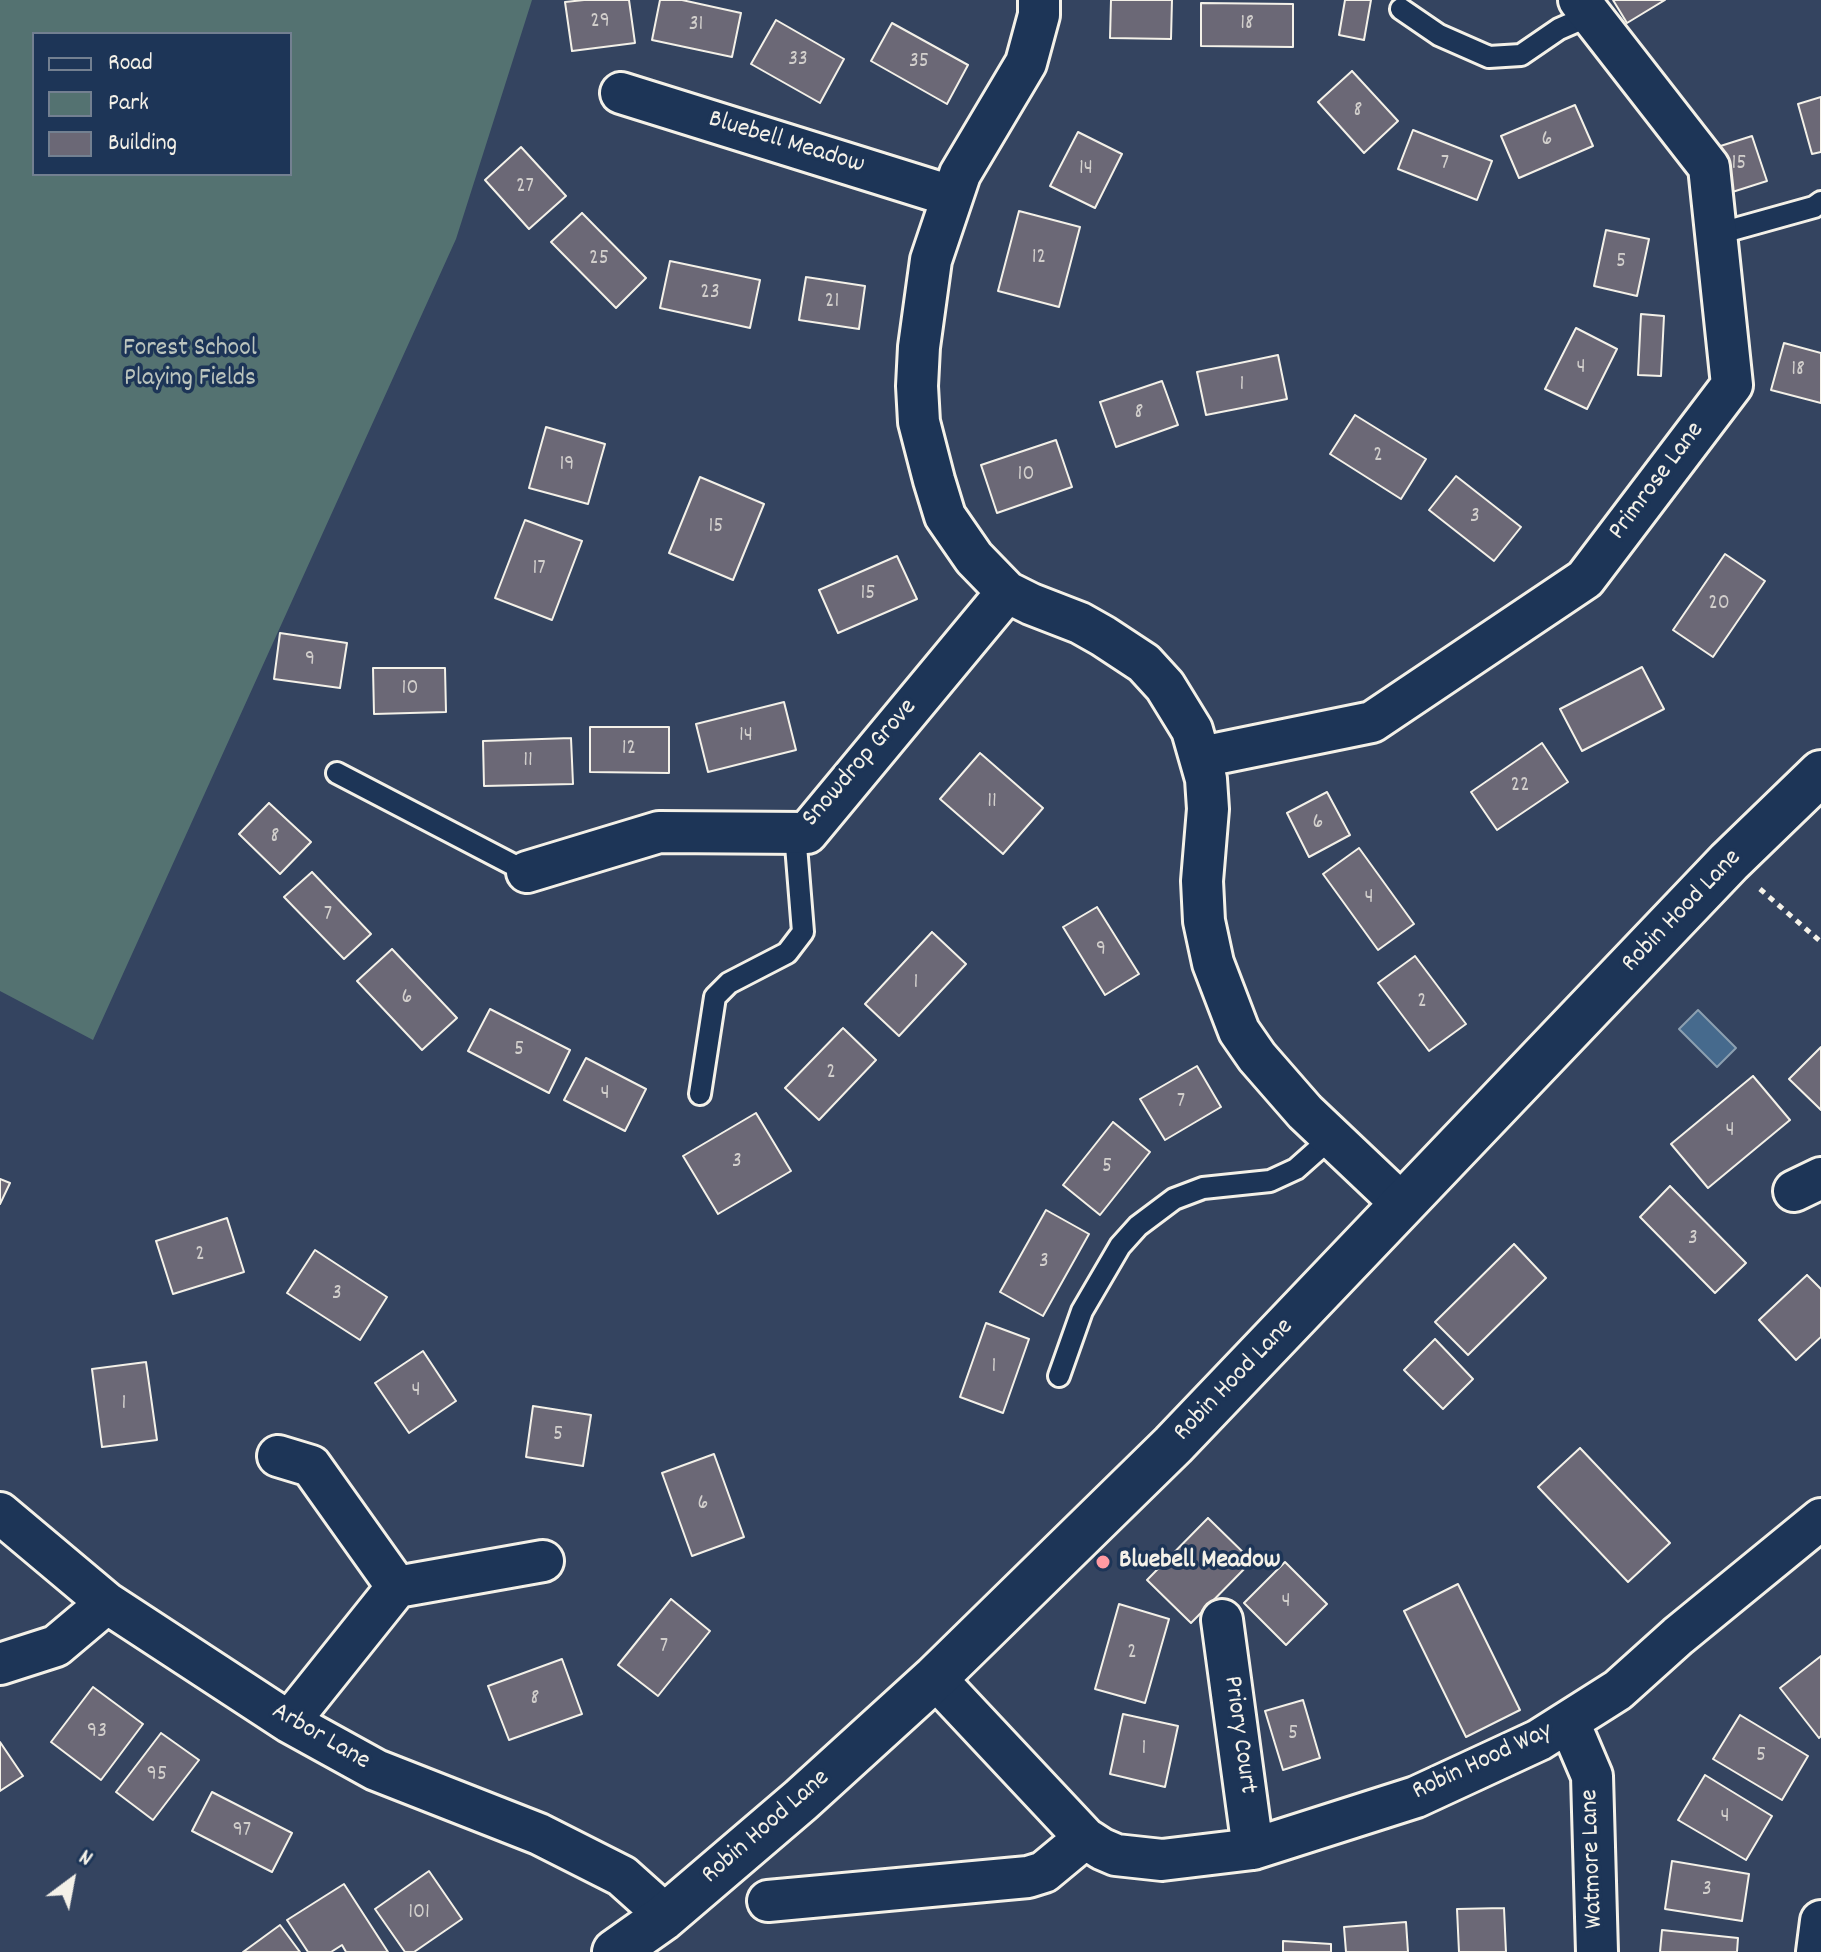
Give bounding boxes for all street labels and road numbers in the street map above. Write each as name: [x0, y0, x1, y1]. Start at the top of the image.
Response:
street label: Bluebell Meadow: [704, 105, 868, 183]
street label: Primrose Lane: [1603, 417, 1713, 547]
street label: Snowdrop Grove: [797, 693, 925, 835]
street label: Robin Hood Lane: [1617, 844, 1749, 980]
street label: Robin Hood Lane: [1169, 1313, 1301, 1449]
street label: Priory Court: [1214, 1674, 1262, 1796]
street label: Arbor Lane: [265, 1697, 375, 1779]
street label: Robin Hood Way: [1408, 1717, 1558, 1809]
street label: Robin Hood Lane: [697, 1764, 837, 1892]
street label: Watmore Lane: [1576, 1789, 1612, 1929]

